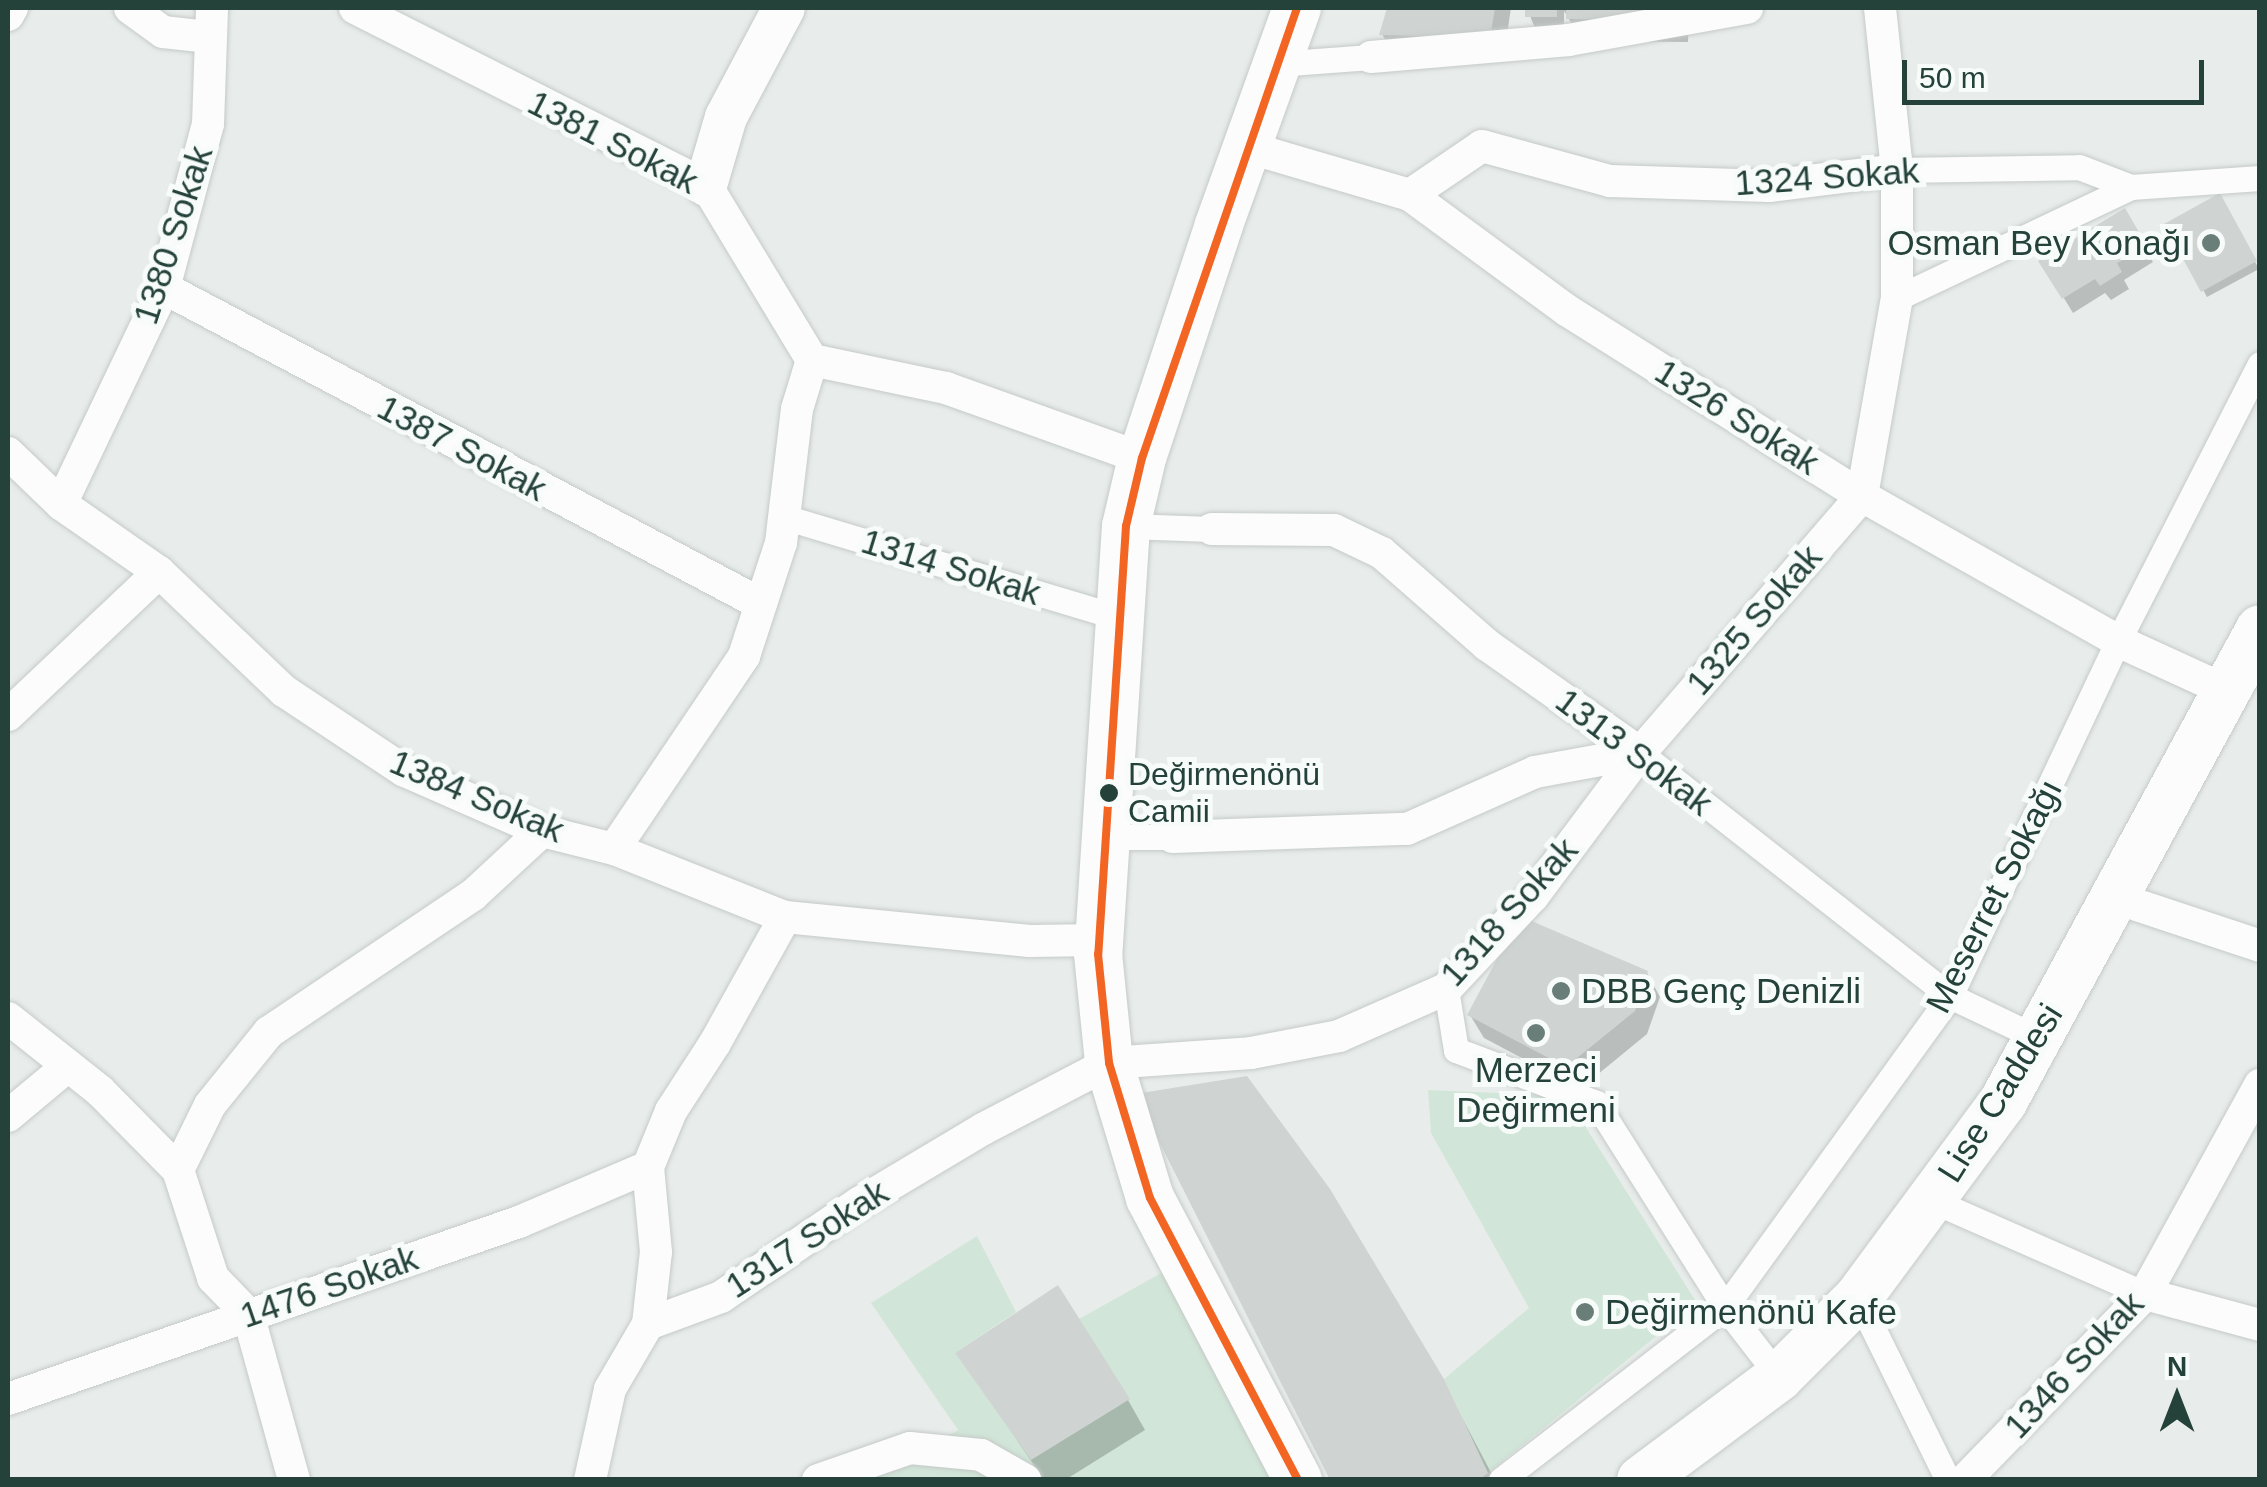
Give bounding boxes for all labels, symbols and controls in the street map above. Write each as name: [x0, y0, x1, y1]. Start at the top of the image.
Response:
scale bar: [1907, 40, 2210, 102]
text: 50 m: [1919, 61, 1986, 94]
street label: 1381 Sokak: [521, 81, 705, 203]
street label: 1380 Sokak: [124, 141, 222, 329]
street label: 1324 Sokak: [1733, 150, 1921, 204]
place label: Osman Bey Konağı: [1888, 222, 2191, 264]
marker: Osman Bey Konağı: [2200, 232, 2222, 254]
street label: 1326 Sokak: [1647, 350, 1827, 484]
street label: 1387 Sokak: [371, 386, 553, 510]
street label: 1314 Sokak: [856, 520, 1046, 614]
street label: 1325 Sokak: [1678, 536, 1830, 704]
street label: 1313 Sokak: [1548, 680, 1720, 824]
street label: 1384 Sokak: [384, 741, 570, 851]
place label: Değirmenönü Camii: [1128, 756, 1320, 831]
street label: Meserret Sokağı: [1917, 772, 2071, 1020]
marker: Değirmenönü Camii: [1099, 783, 1119, 803]
street label: 1318 Sokak: [1432, 829, 1586, 995]
place label: DBB Genç Denizli: [1581, 970, 1861, 1012]
marker: DBB Genç Denizli: [1550, 980, 1572, 1002]
street label: Lise Caddesi: [1929, 996, 2071, 1190]
marker: Merzeci Değirmeni: [1525, 1022, 1547, 1044]
place label: Merzeci Değirmeni: [1456, 1049, 1616, 1131]
street label: 1317 Sokak: [718, 1171, 896, 1307]
street label: 1476 Sokak: [235, 1237, 423, 1337]
street label: 1346 Sokak: [1996, 1283, 2152, 1447]
place label: Değirmenönü Kafe: [1605, 1291, 1897, 1333]
marker: Değirmenönü Kafe: [1574, 1301, 1596, 1323]
north arrow: [2127, 1347, 2227, 1447]
text: N: [2167, 1351, 2187, 1382]

